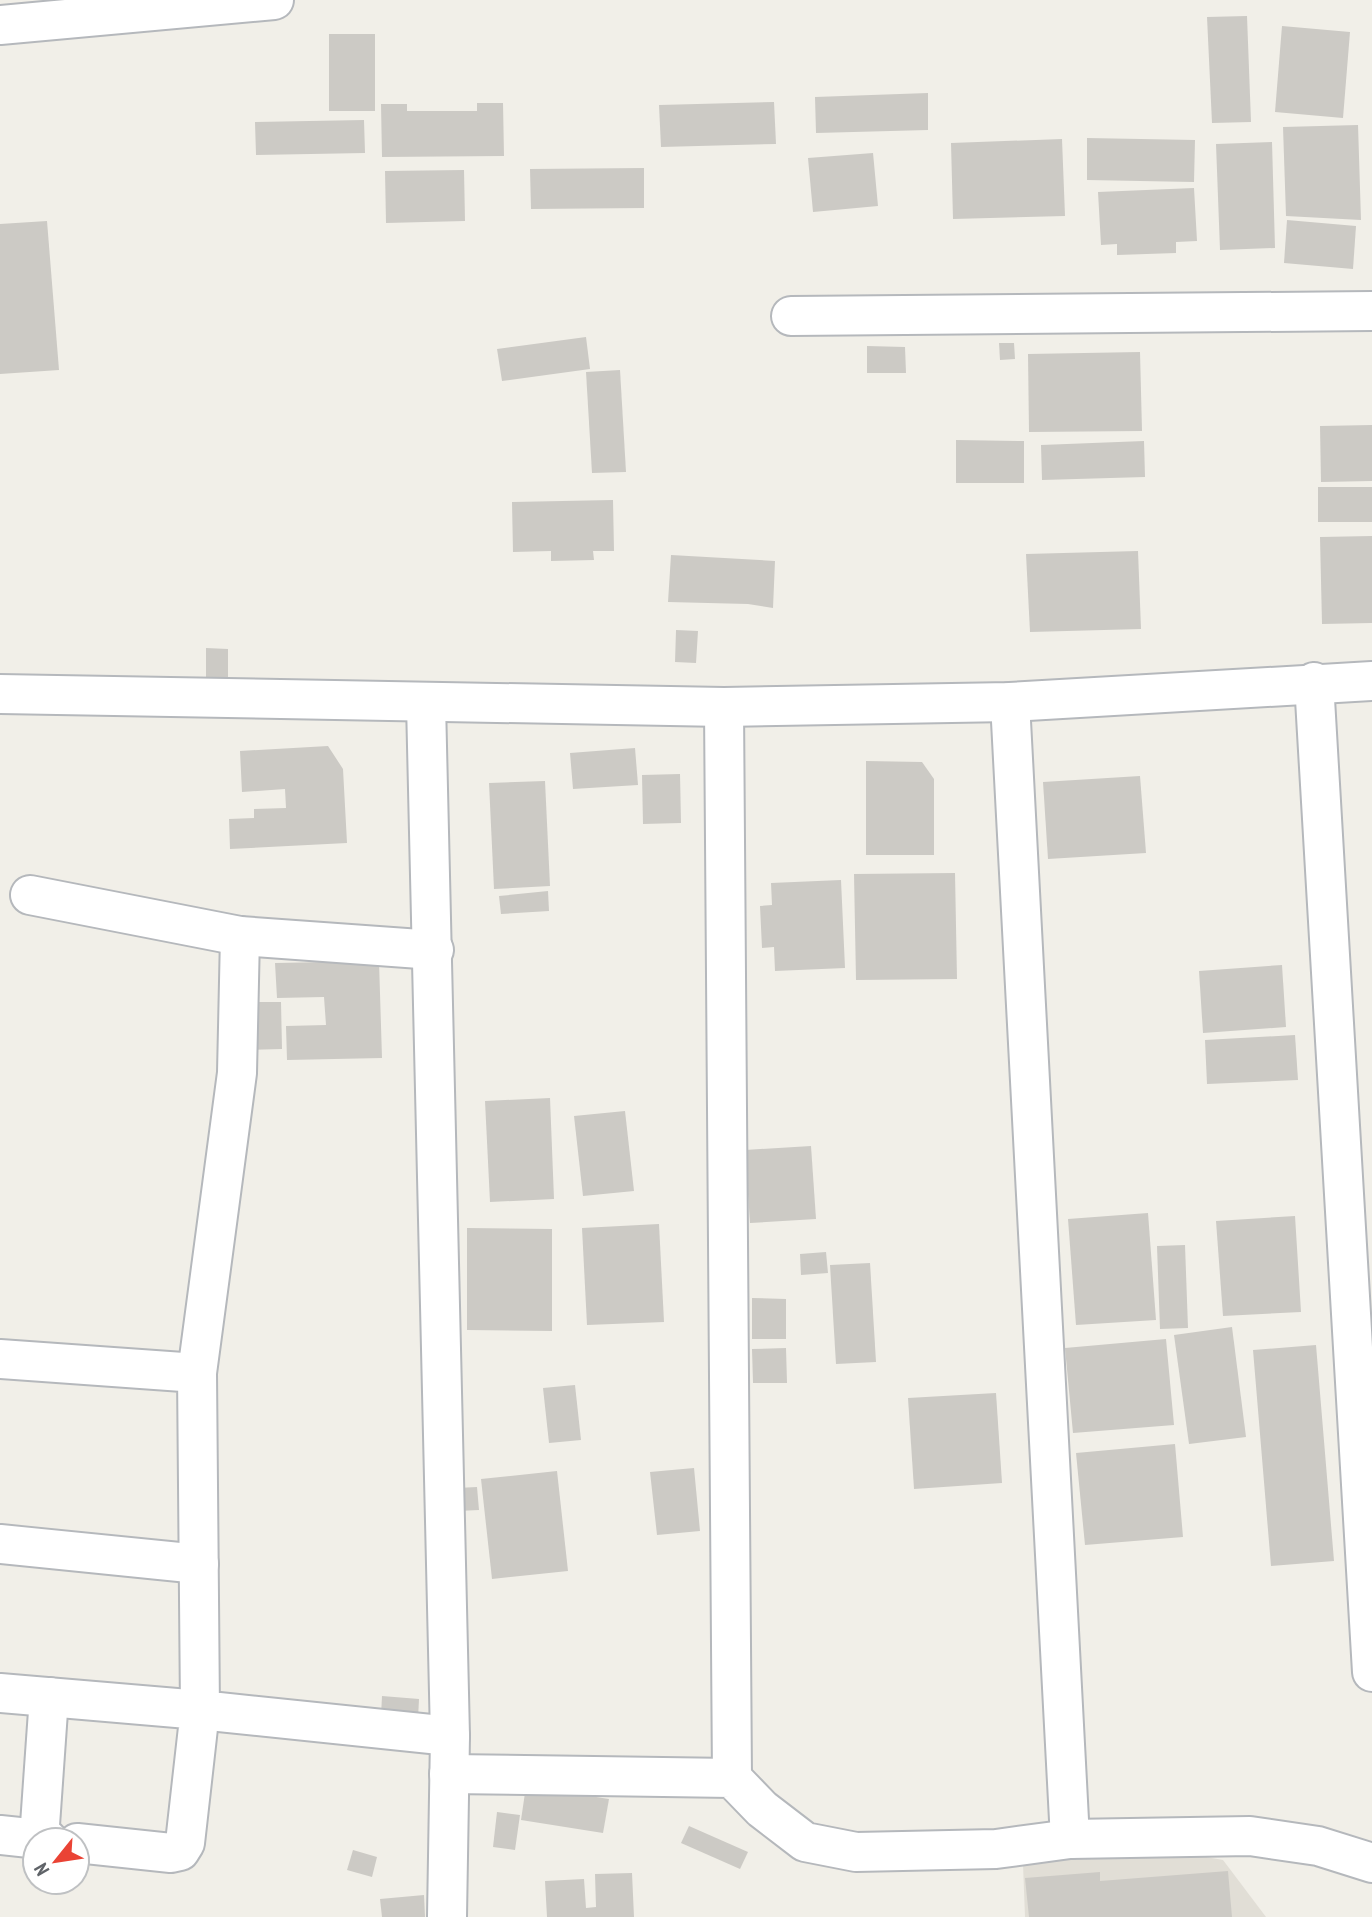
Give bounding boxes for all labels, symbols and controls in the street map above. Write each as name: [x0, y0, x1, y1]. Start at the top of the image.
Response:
north arrow: [21, 1826, 91, 1896]
text: N: [28, 1859, 54, 1880]

